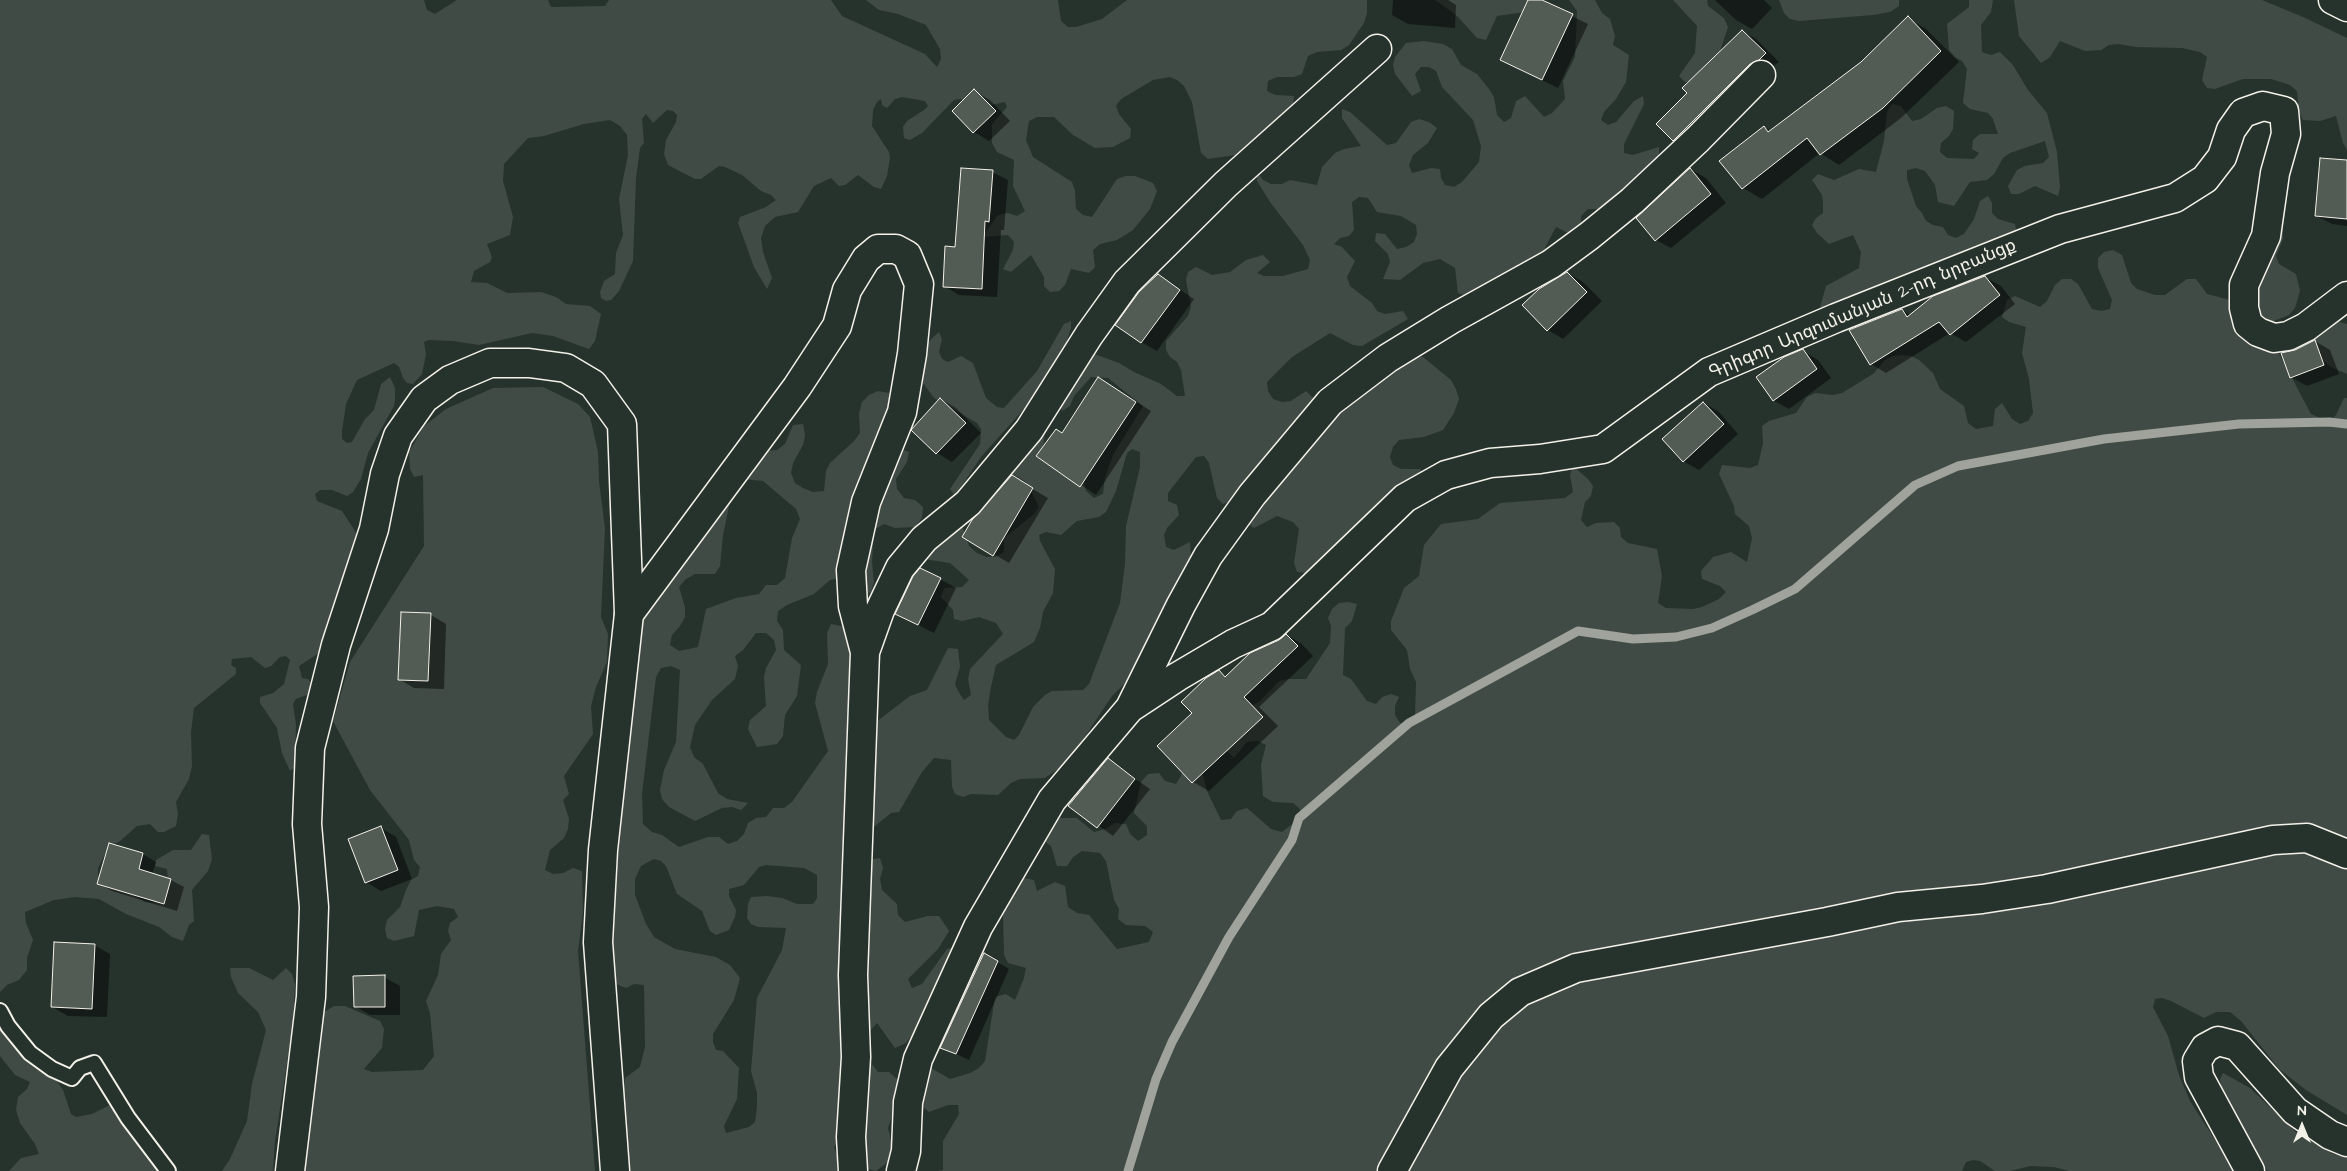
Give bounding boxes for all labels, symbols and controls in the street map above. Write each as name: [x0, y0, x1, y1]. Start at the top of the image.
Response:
street label: Գրիգոր Արզումանյան 2-րդ նրբանցք: [1706, 235, 2020, 385]
north arrow: [2277, 1101, 2327, 1151]
text: N: [2298, 1101, 2306, 1121]

